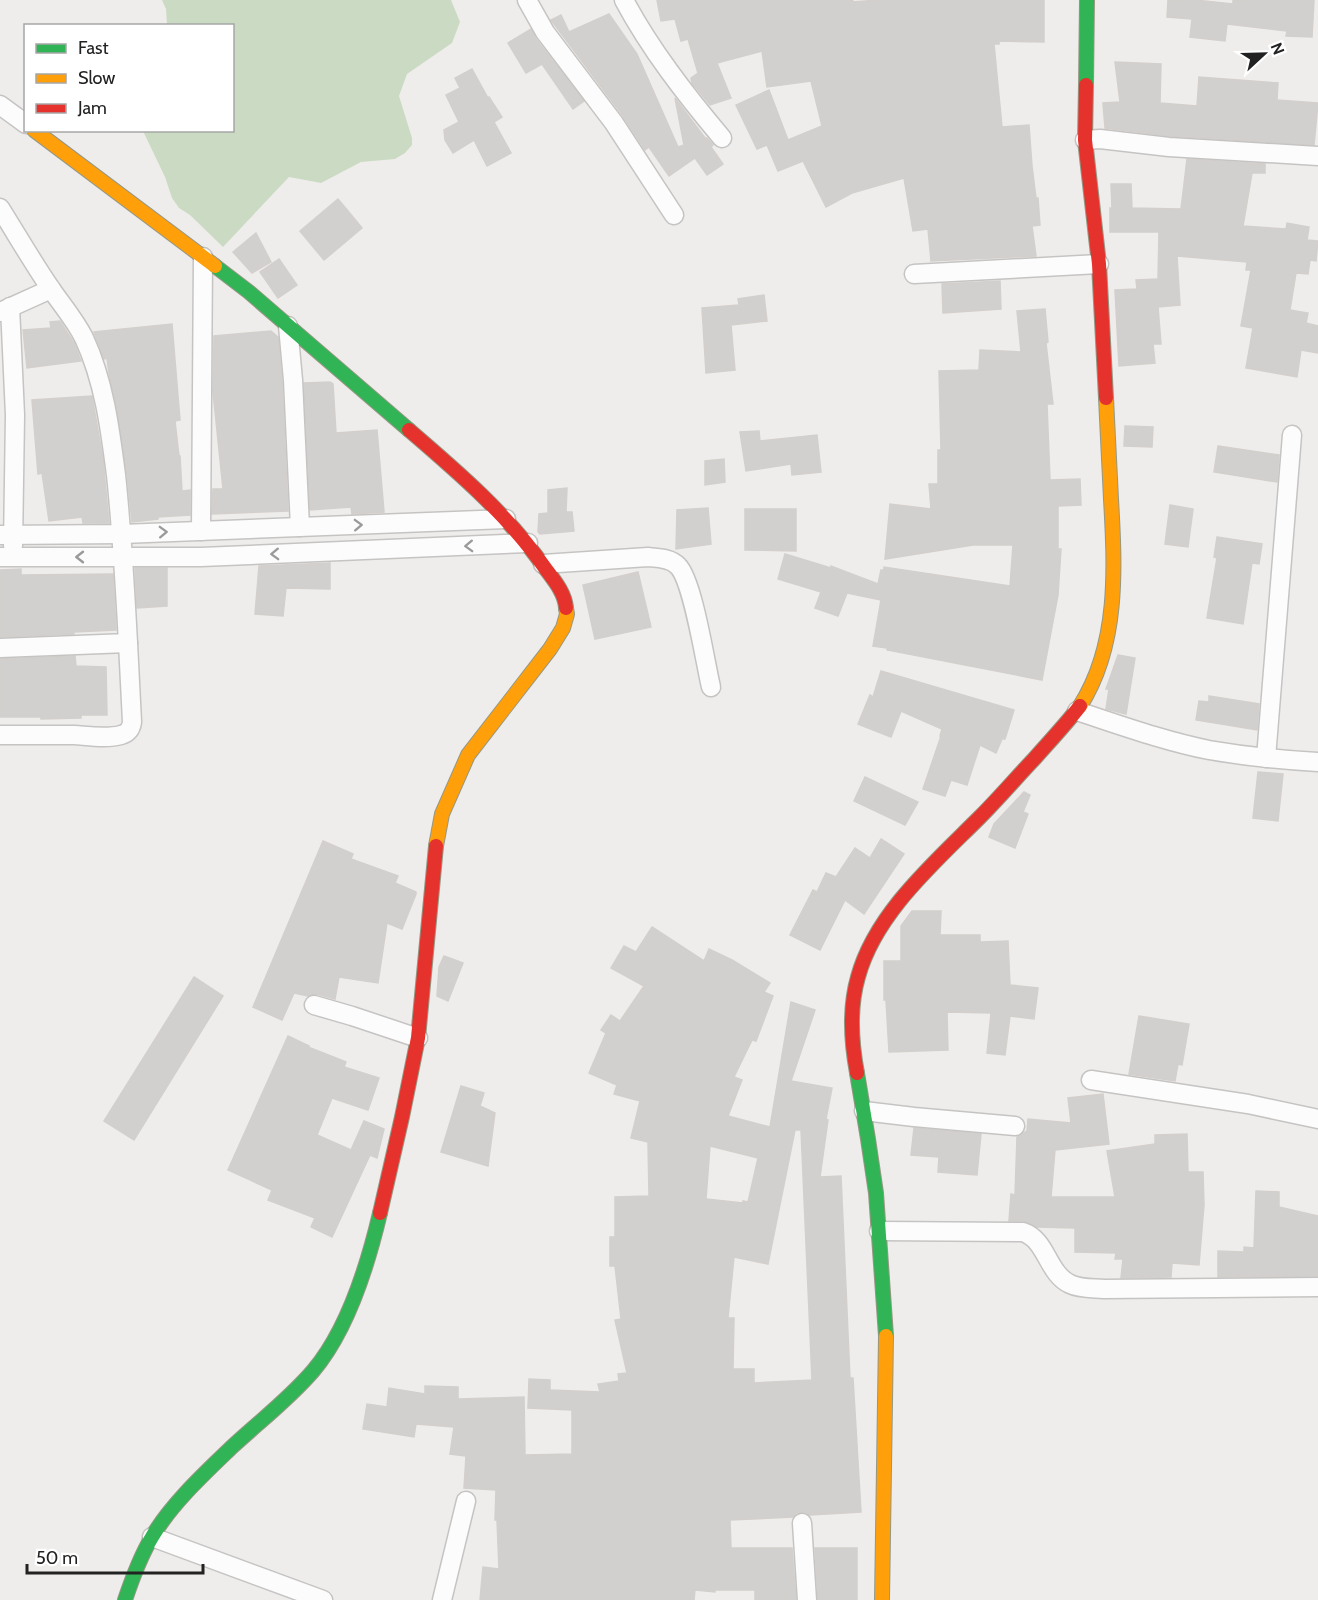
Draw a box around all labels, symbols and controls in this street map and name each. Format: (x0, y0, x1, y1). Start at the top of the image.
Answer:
legend (24, 24, 234, 132)
north arrow (1234, 24, 1294, 84)
text: Fast (78, 37, 109, 59)
text: N (1267, 40, 1288, 57)
text: Slow (78, 67, 115, 89)
text: Jam (77, 97, 107, 119)
one-way arrow (354, 518, 363, 531)
one-way arrow (159, 526, 168, 539)
one-way arrow (465, 539, 474, 552)
one-way arrow (270, 548, 279, 560)
one-way arrow (75, 551, 84, 563)
scale bar (27, 1537, 202, 1575)
text: 50 m (36, 1547, 78, 1569)

